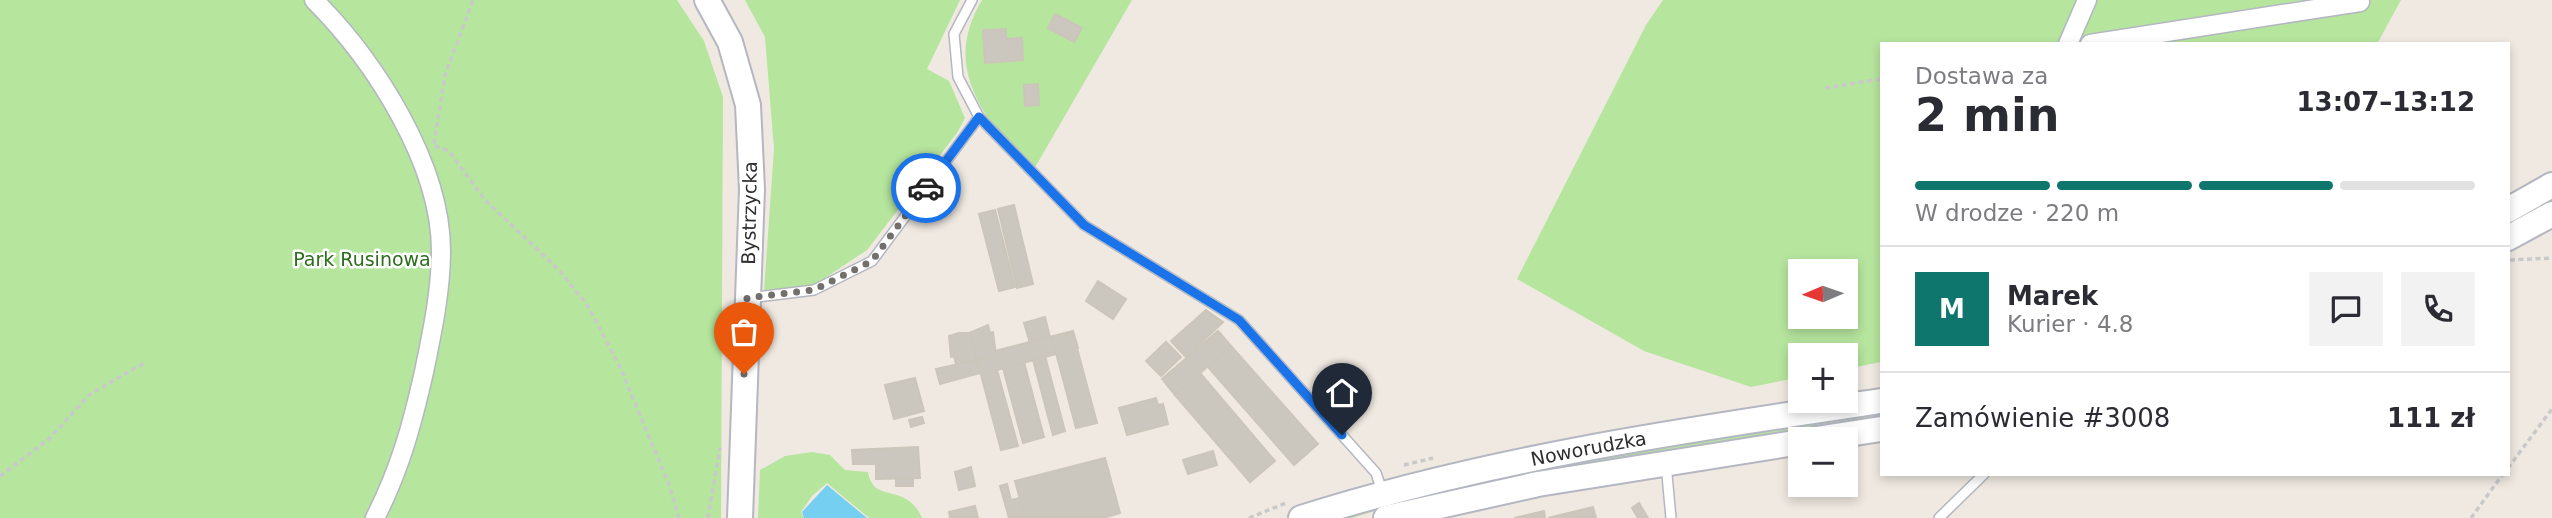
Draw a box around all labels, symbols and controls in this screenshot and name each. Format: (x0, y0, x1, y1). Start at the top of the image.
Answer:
text: Dostawa za (1915, 63, 2048, 89)
text: 13:07–13:12 (2296, 87, 2475, 117)
text: 2 min (1915, 88, 2059, 142)
courier (891, 153, 961, 223)
street label: Bystrzycka (737, 161, 761, 265)
icon: car (907, 169, 945, 207)
text: W drodze · 220 m (1915, 200, 2119, 226)
park label: Park Rusinowa (293, 248, 431, 270)
north arrow (1788, 259, 1858, 329)
map controls (1788, 259, 1858, 497)
button: chat (2309, 272, 2383, 346)
button: phone (2401, 272, 2475, 346)
text: Marek (2007, 281, 2098, 311)
text: M (1939, 294, 1965, 324)
pin (714, 302, 774, 374)
text: Kurier · 4.8 (2007, 311, 2133, 337)
icon: bag (725, 313, 763, 351)
button: + (1788, 343, 1858, 413)
pin (1312, 363, 1372, 435)
icon: home (1323, 374, 1361, 412)
text: Zamówienie #3008 (1915, 403, 2170, 433)
text: 111 zł (2387, 403, 2475, 433)
street label: Noworudzka (1529, 427, 1648, 470)
button: − (1788, 427, 1858, 497)

